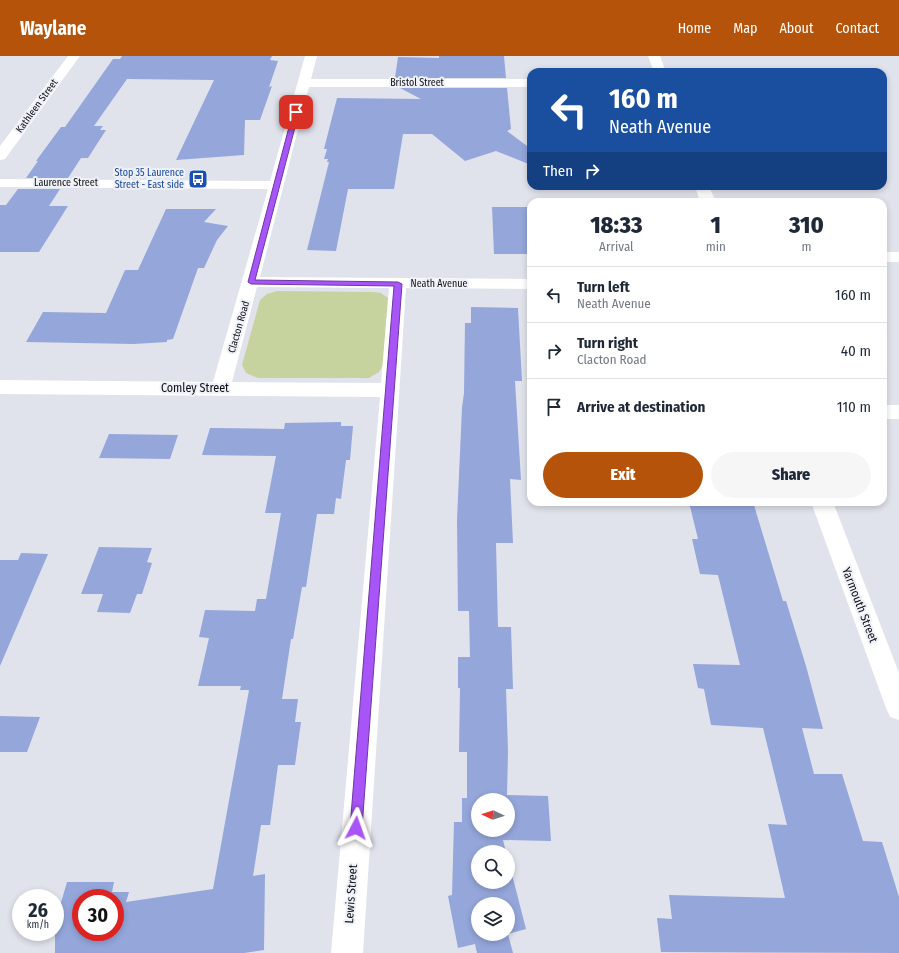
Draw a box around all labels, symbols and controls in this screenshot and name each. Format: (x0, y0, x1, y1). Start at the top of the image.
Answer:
text: Waylane (20, 17, 86, 40)
text: Home (678, 20, 711, 37)
text: Map (733, 20, 757, 37)
text: About (779, 20, 814, 37)
text: Contact (836, 20, 879, 37)
street label: Kathleen Street (14, 76, 61, 135)
street label: Bristol Street (390, 77, 445, 89)
text: 160 m (609, 82, 678, 115)
icon: left (543, 84, 595, 136)
pin (279, 95, 313, 129)
icon: arrive (285, 101, 307, 123)
text: Neath Avenue (609, 116, 711, 138)
icon: right (581, 160, 603, 182)
text: Then (543, 162, 573, 180)
place label: Stop 35 Laurence Street - East side (115, 167, 184, 191)
bus stop icon: Stop 35 Laurence Street - East side (187, 168, 209, 190)
street label: Laurence Street (34, 177, 99, 189)
text: 18:33 (590, 211, 642, 239)
text: 1 (711, 211, 721, 239)
text: 310 (789, 211, 824, 239)
text: Arrival (599, 239, 634, 254)
text: min (706, 239, 726, 254)
text: m (801, 239, 811, 254)
street label: Neath Avenue (411, 278, 467, 290)
text: Turn left (577, 278, 630, 296)
icon: left (543, 284, 565, 306)
text: 160 m (835, 286, 871, 304)
text: Neath Avenue (577, 296, 651, 311)
street label: Clacton Road (226, 300, 252, 354)
text: Turn right (577, 334, 638, 352)
icon: right (543, 340, 565, 362)
text: 40 m (841, 342, 871, 360)
text: Clacton Road (577, 352, 647, 367)
street label: Comley Street (161, 381, 229, 395)
icon: arrive (543, 396, 565, 418)
text: Arrive at destination (577, 398, 705, 416)
text: 110 m (837, 398, 871, 416)
button: Exit (543, 452, 703, 498)
button: Share (711, 452, 871, 498)
street label: Yarmouth Street (839, 565, 881, 645)
north arrow (471, 793, 515, 837)
map controls (471, 793, 515, 941)
position arrow (335, 807, 377, 849)
button: search (471, 845, 515, 889)
street label: Lewis Street (342, 864, 360, 924)
speed limit sign: 30 (72, 889, 124, 941)
button: layers (471, 897, 515, 941)
text: 26 (28, 898, 48, 922)
text: km/h (27, 919, 49, 931)

